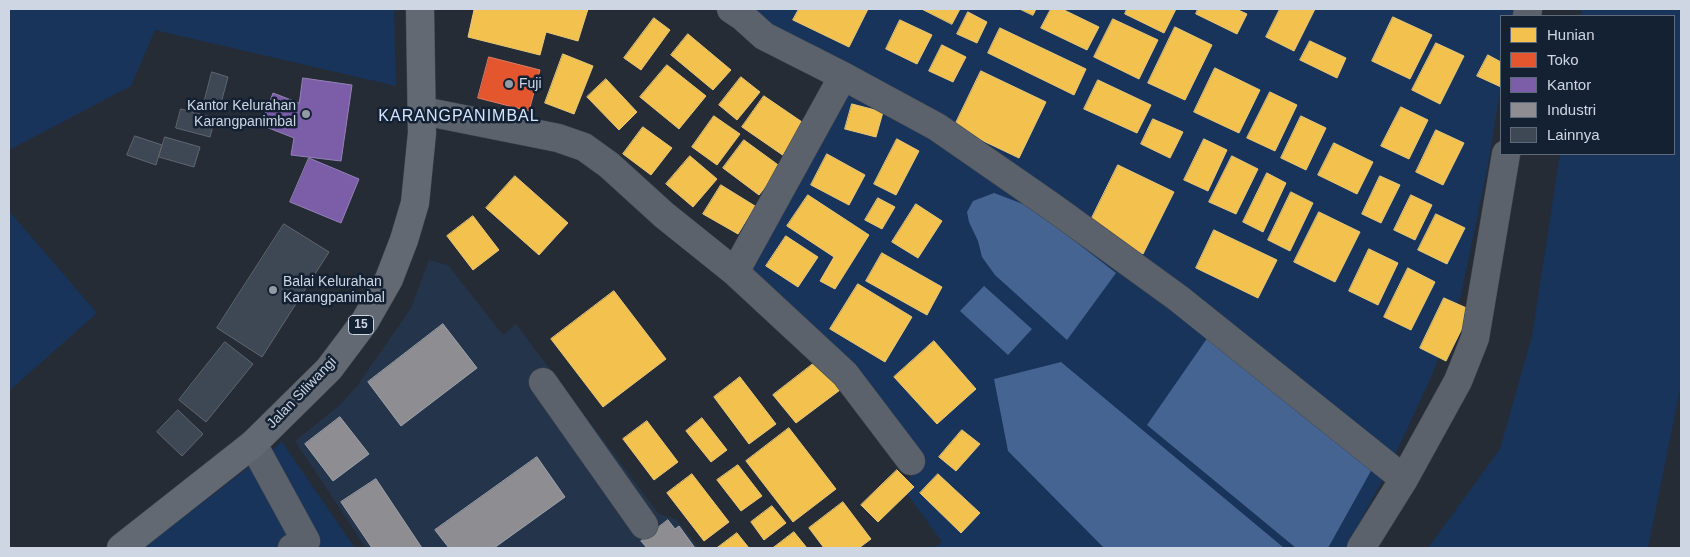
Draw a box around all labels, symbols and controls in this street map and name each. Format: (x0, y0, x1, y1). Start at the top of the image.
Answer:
legend (1500, 15, 1675, 155)
text: Hunian (1547, 26, 1595, 43)
text: Toko (1547, 51, 1579, 68)
place label: Fuji (519, 76, 542, 92)
text: Kantor (1547, 76, 1591, 93)
marker: Fuji (503, 78, 515, 90)
place label: Kantor Kelurahan Karangpanimbal (187, 98, 296, 130)
text: Industri (1547, 101, 1596, 118)
district label: KARANGPANIMBAL (377, 107, 541, 127)
marker: Kantor Kelurahan Karangpanimbal (300, 108, 312, 120)
text: Lainnya (1547, 126, 1600, 143)
place label: Balai Kelurahan Karangpanimbal (283, 274, 385, 306)
marker: Balai Kelurahan Karangpanimbal (267, 284, 279, 296)
road number: 15 (348, 316, 374, 334)
street label: Jalan Siliwangi (264, 354, 340, 432)

